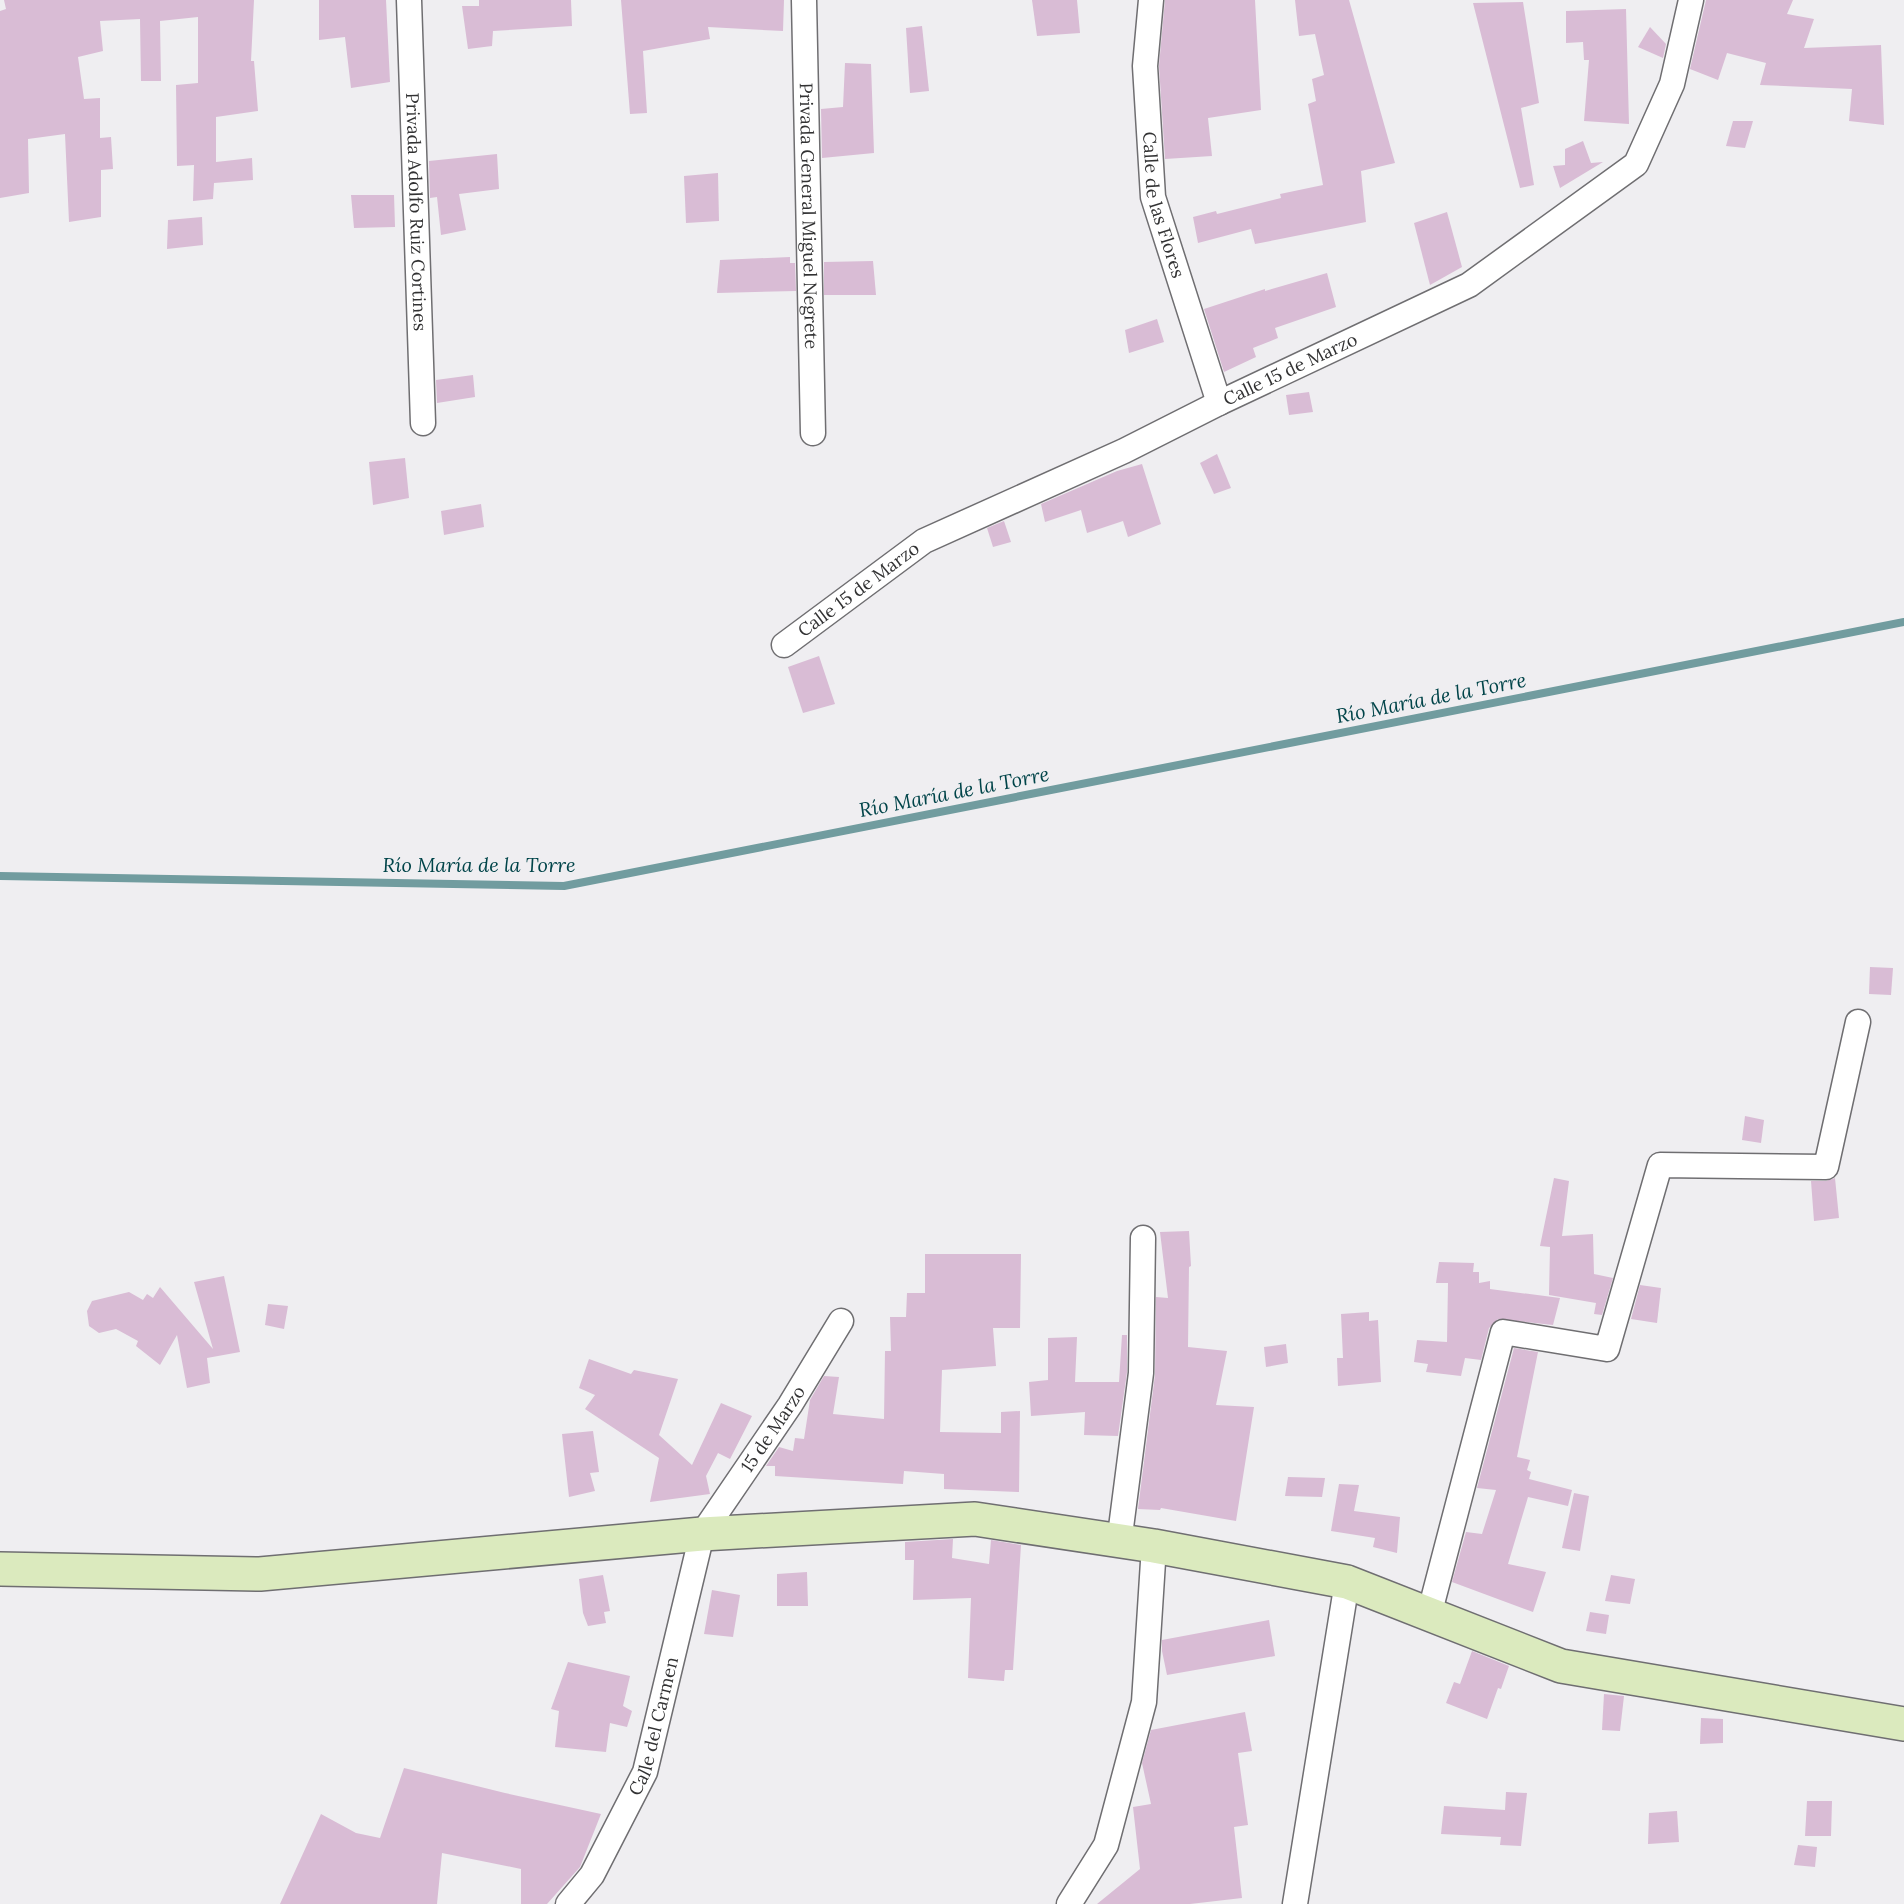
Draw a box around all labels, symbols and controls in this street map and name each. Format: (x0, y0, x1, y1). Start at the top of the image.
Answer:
street label: Privada General Miguel Negrete (795, 82, 823, 350)
street label: Privada Adolfo Ruiz Cortines (401, 92, 432, 332)
street label: Calle de las Flores (1138, 131, 1190, 281)
street label: Calle 15 de Marzo (1219, 327, 1361, 410)
street label: Calle 15 de Marzo (793, 536, 924, 642)
water label: Río María de la Torre (1334, 667, 1528, 728)
water label: Río María de la Torre (857, 761, 1051, 822)
water label: Río María de la Torre (382, 852, 576, 877)
street label: 15 de Marzo (735, 1381, 810, 1477)
street label: Calle del Carmen (623, 1654, 683, 1799)

